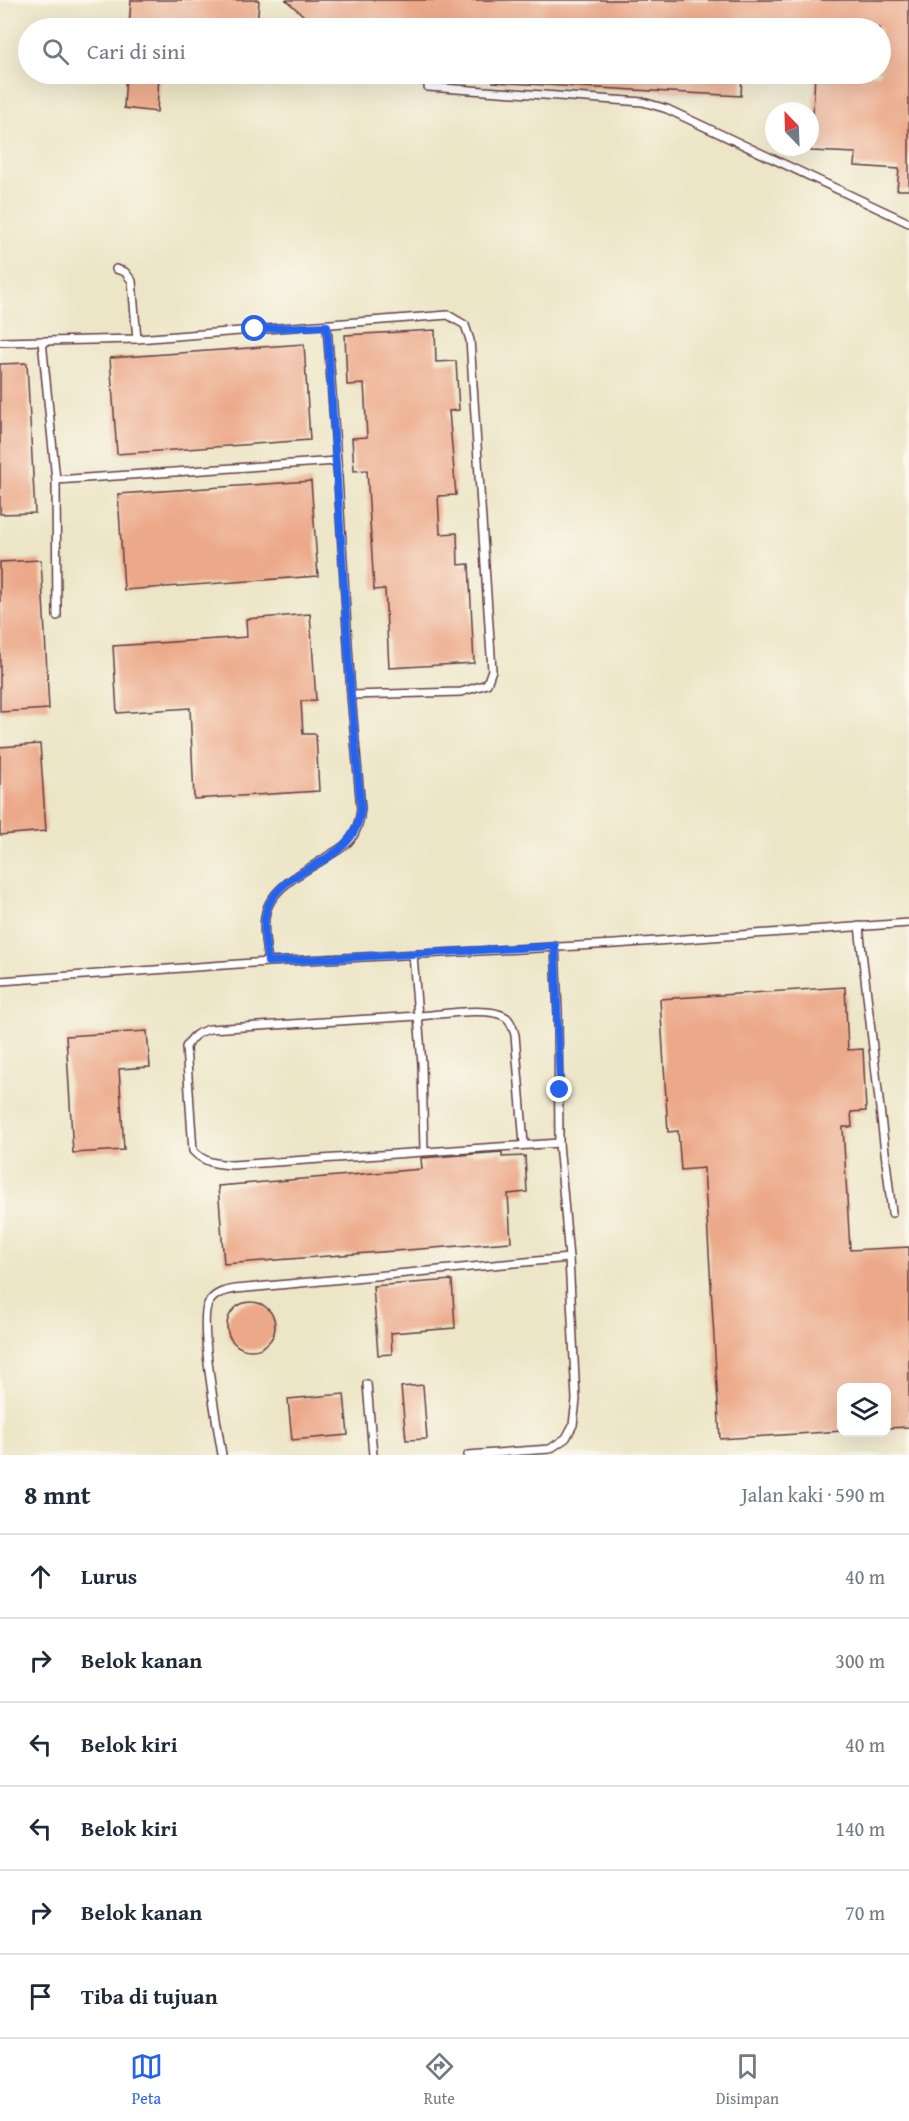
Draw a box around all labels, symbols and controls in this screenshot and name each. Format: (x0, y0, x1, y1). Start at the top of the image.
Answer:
search box (18, 18, 891, 84)
icon: search (39, 35, 72, 68)
text: Cari di sini (87, 35, 186, 67)
north arrow (765, 102, 819, 156)
route start (241, 315, 267, 341)
route end (546, 1076, 572, 1102)
map controls (837, 1383, 891, 1437)
button: layers (837, 1383, 891, 1437)
text: 8 mnt (24, 1475, 91, 1514)
text: Jalan kaki · 590 m (741, 1480, 885, 1509)
icon: ahead (24, 1560, 57, 1593)
text: Lurus (81, 1560, 137, 1592)
text: 40 m (845, 1562, 885, 1591)
icon: right (24, 1644, 57, 1677)
text: Belok kanan (81, 1644, 202, 1676)
text: 300 m (835, 1646, 885, 1675)
icon: left (24, 1728, 57, 1761)
text: Belok kiri (81, 1728, 178, 1760)
text: 40 m (845, 1730, 885, 1759)
icon: left (24, 1812, 57, 1845)
text: Belok kiri (81, 1812, 178, 1844)
text: 140 m (835, 1814, 885, 1843)
icon: right (24, 1896, 57, 1929)
text: Belok kanan (81, 1896, 202, 1928)
text: 70 m (845, 1898, 885, 1927)
icon: arrive (24, 1980, 57, 2013)
text: Tiba di tujuan (81, 1980, 218, 2012)
tab: Peta (130, 2050, 163, 2110)
tab: Rute (423, 2050, 456, 2110)
tab: Disimpan (716, 2050, 779, 2110)

